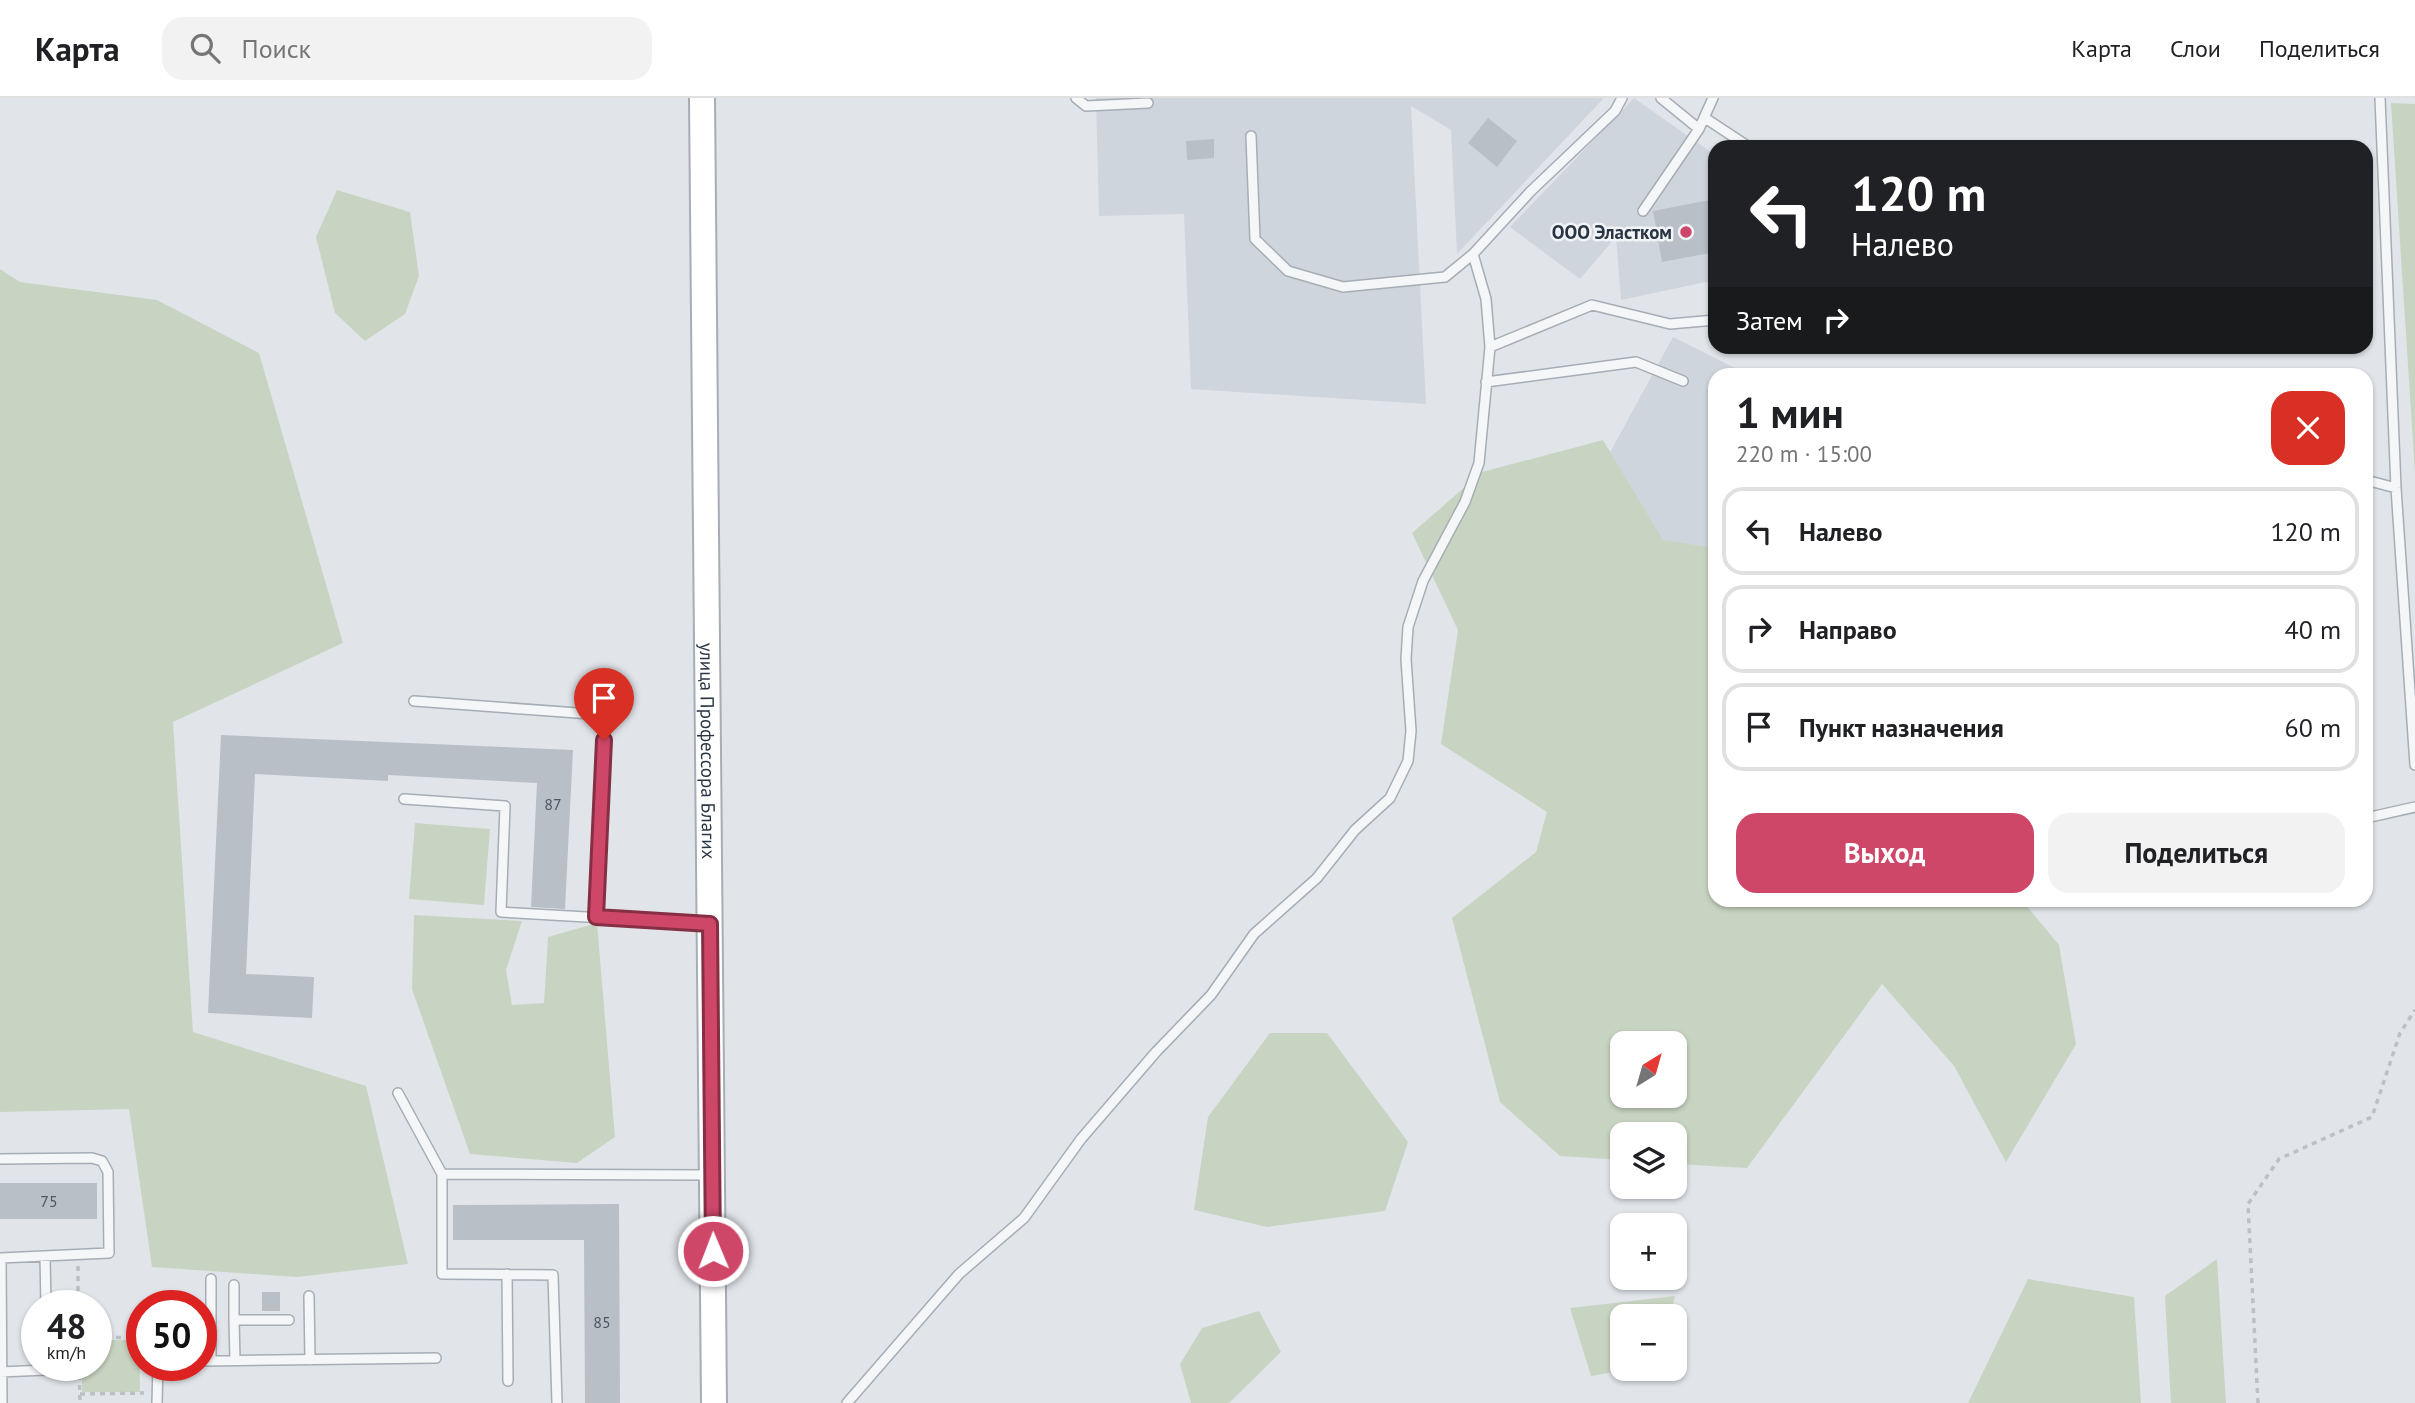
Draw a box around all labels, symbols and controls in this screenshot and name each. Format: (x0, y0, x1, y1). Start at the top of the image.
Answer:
search box (162, 17, 652, 80)
text: Карта (35, 27, 120, 70)
icon: search (186, 29, 224, 67)
text: Поиск (242, 32, 311, 65)
text: Карта (2071, 33, 2132, 64)
text: Слои (2170, 33, 2221, 64)
text: Поделиться (2259, 33, 2380, 64)
text: 120 m (1851, 161, 1986, 225)
icon: left (1736, 168, 1827, 259)
place label: ООО Эластком (1552, 220, 1672, 244)
text: Налево (1851, 223, 1954, 265)
marker: ООО Эластком (1678, 224, 1694, 240)
icon: right (1817, 301, 1855, 339)
text: Затем (1736, 304, 1803, 337)
text: 1 мин (1736, 385, 1844, 440)
button: close (2271, 391, 2345, 465)
text: 220 m · 15:00 (1736, 439, 1872, 468)
icon: left (1740, 512, 1778, 550)
text: Налево (1799, 515, 1883, 548)
text: 120 m (2270, 515, 2341, 548)
icon: right (1740, 610, 1778, 648)
text: Направо (1799, 613, 1897, 646)
text: 40 m (2285, 613, 2341, 646)
street label: улица Профессора Благих (695, 642, 721, 860)
pin (574, 668, 634, 740)
icon: arrive (585, 679, 623, 717)
icon: arrive (1740, 708, 1778, 746)
text: Пункт назначения (1799, 711, 2004, 744)
text: 60 m (2285, 711, 2341, 744)
house number: 87 (544, 794, 562, 814)
button: Выход (1736, 813, 2034, 893)
button: Поделиться (2048, 813, 2345, 893)
north arrow (1610, 1031, 1687, 1108)
map controls (1610, 1031, 1687, 1381)
button: layers (1610, 1122, 1687, 1199)
house number: 75 (40, 1191, 58, 1211)
button: + (1610, 1213, 1687, 1290)
position arrow (676, 1214, 750, 1288)
speed limit sign: 50 (126, 1290, 217, 1381)
text: 48 (47, 1303, 86, 1349)
button: − (1610, 1304, 1687, 1381)
house number: 85 (593, 1312, 611, 1332)
text: km/h (47, 1341, 86, 1364)

